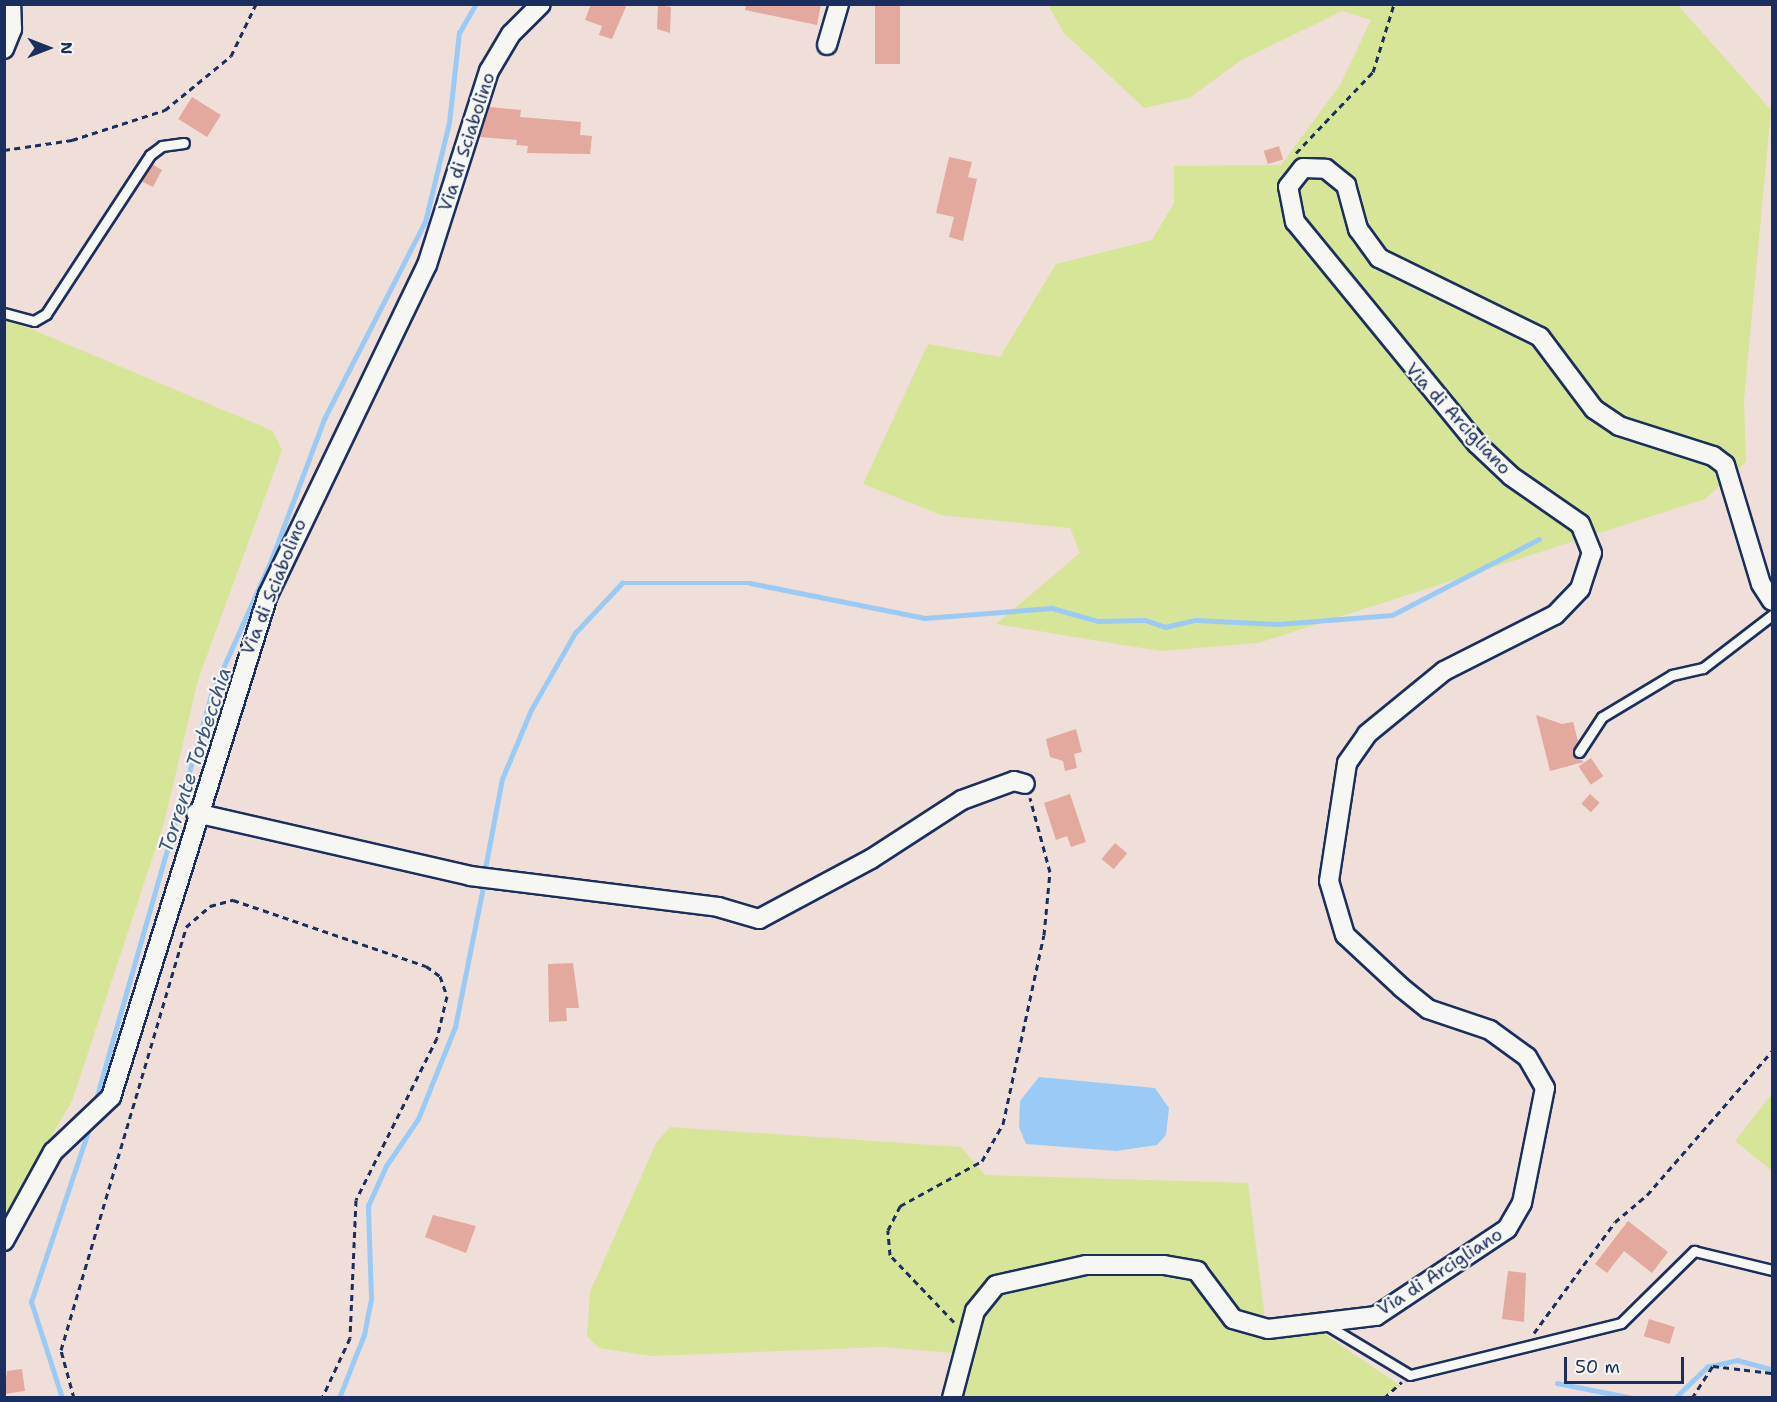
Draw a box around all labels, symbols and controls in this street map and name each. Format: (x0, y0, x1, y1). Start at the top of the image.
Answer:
north arrow (18, 18, 78, 78)
text: N (56, 42, 77, 54)
street label: Via di Sciabolino (434, 70, 500, 214)
street label: Via di Arcigliano (1401, 359, 1515, 479)
street label: Via di Sciabolino (237, 516, 311, 658)
water label: Torrente Torbecchia (154, 664, 236, 856)
street label: Via di Arcigliano (1373, 1224, 1507, 1320)
scale bar (1567, 1345, 1687, 1383)
text: 50 m (1575, 1355, 1620, 1379)

